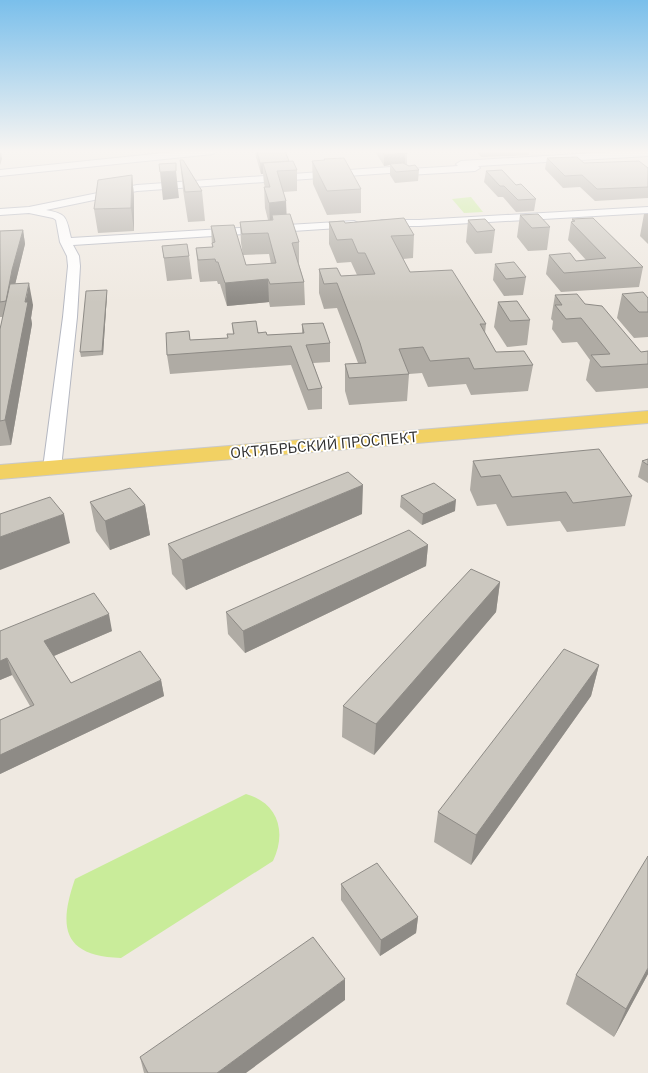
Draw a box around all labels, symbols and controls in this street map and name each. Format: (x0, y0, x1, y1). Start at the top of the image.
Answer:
street label: ОКТЯБРЬСКИЙ ПРОСПЕКТ (230, 427, 419, 462)

